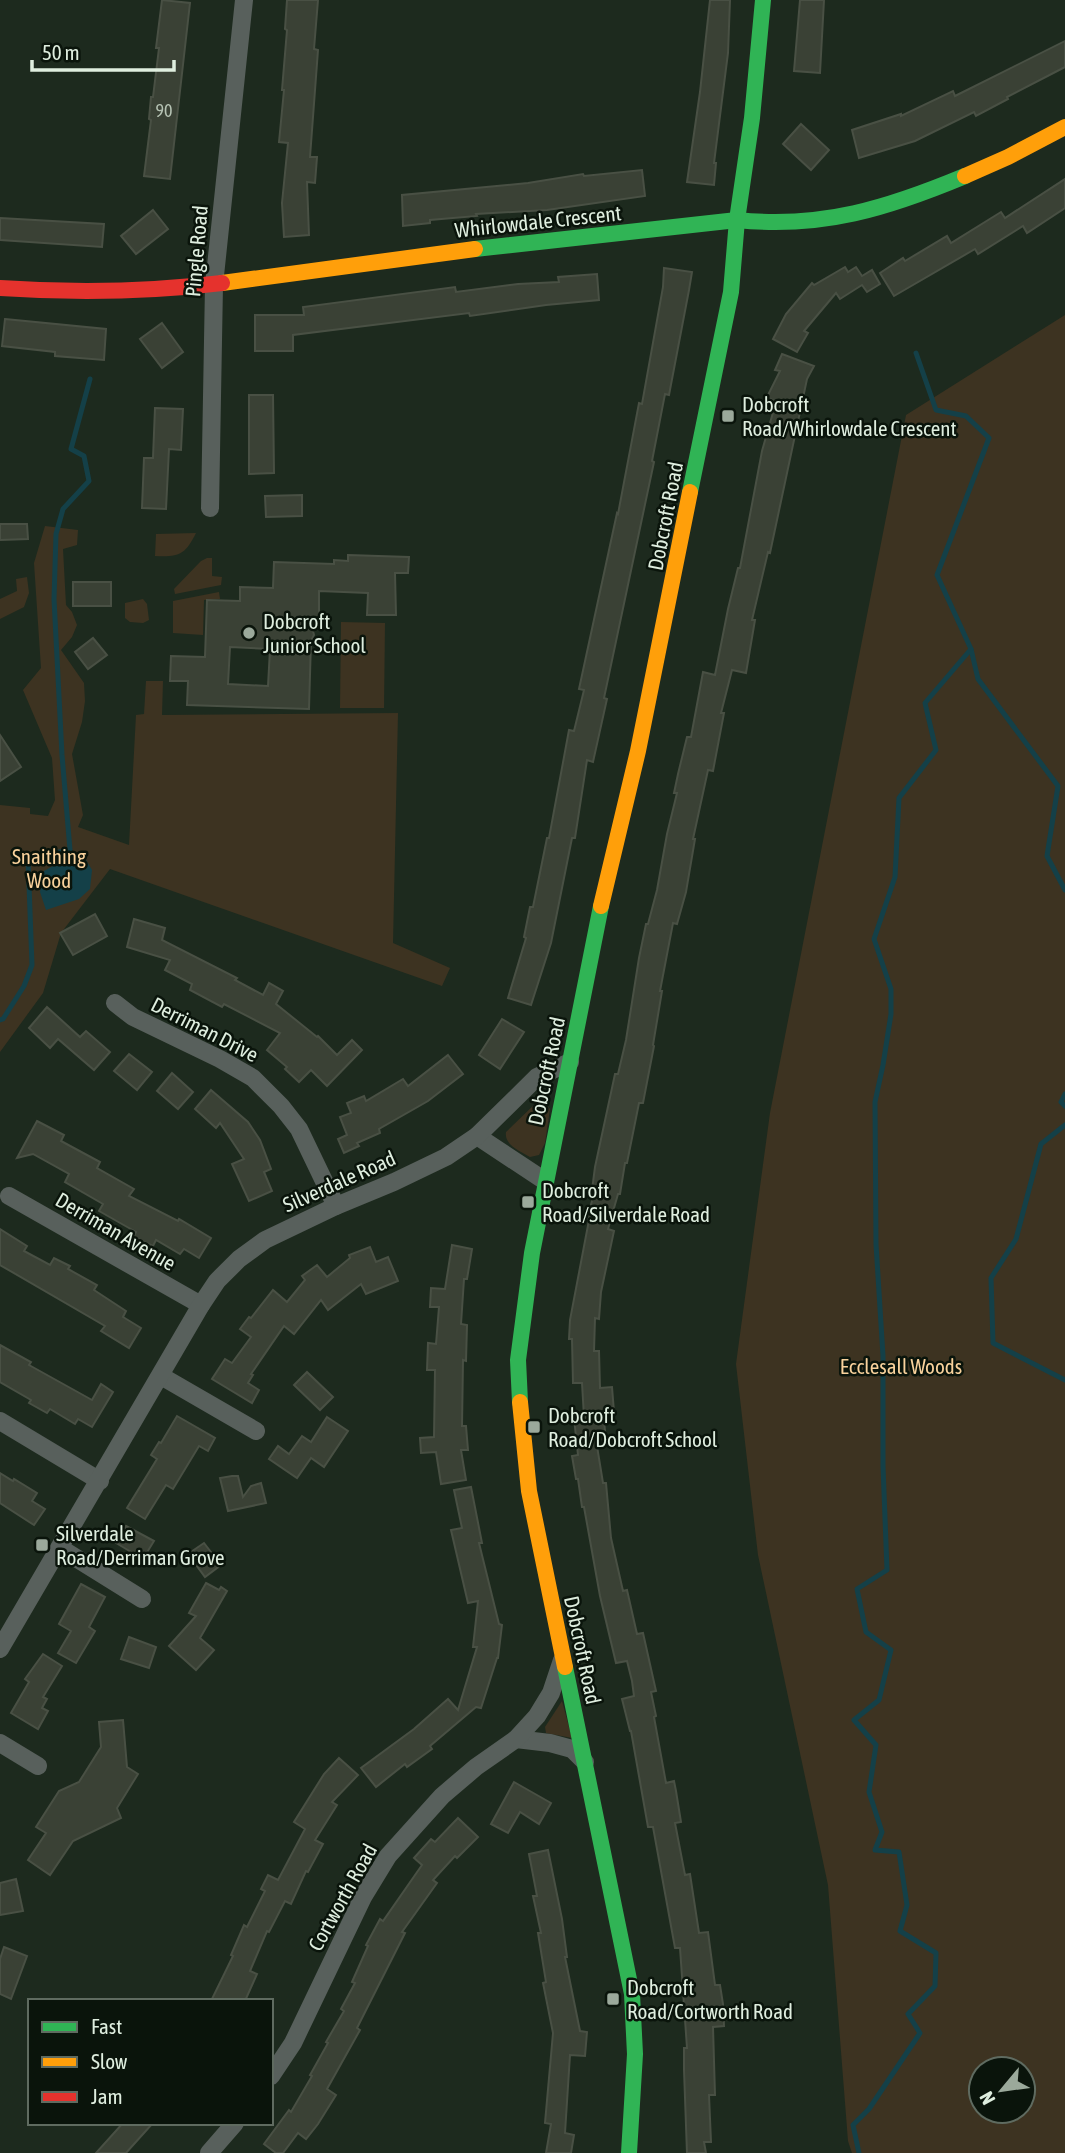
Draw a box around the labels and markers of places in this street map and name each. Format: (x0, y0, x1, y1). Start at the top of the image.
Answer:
place label: Dobcroft Road/Whirlowdale Crescent (742, 392, 957, 440)
marker: Dobcroft Road/Whirlowdale Crescent (720, 408, 736, 424)
place label: Dobcroft Junior School (263, 609, 366, 657)
marker: Dobcroft Junior School (241, 625, 257, 641)
place label: Dobcroft Road/Silverdale Road (542, 1178, 710, 1226)
marker: Dobcroft Road/Silverdale Road (520, 1194, 536, 1210)
place label: Dobcroft Road/Dobcroft School (548, 1403, 718, 1451)
marker: Dobcroft Road/Dobcroft School (526, 1419, 542, 1435)
place label: Silverdale Road/Derriman Grove (56, 1521, 225, 1569)
marker: Silverdale Road/Derriman Grove (34, 1537, 50, 1553)
place label: Dobcroft Road/Cortworth Road (627, 1975, 793, 2023)
marker: Dobcroft Road/Cortworth Road (605, 1991, 621, 2007)

